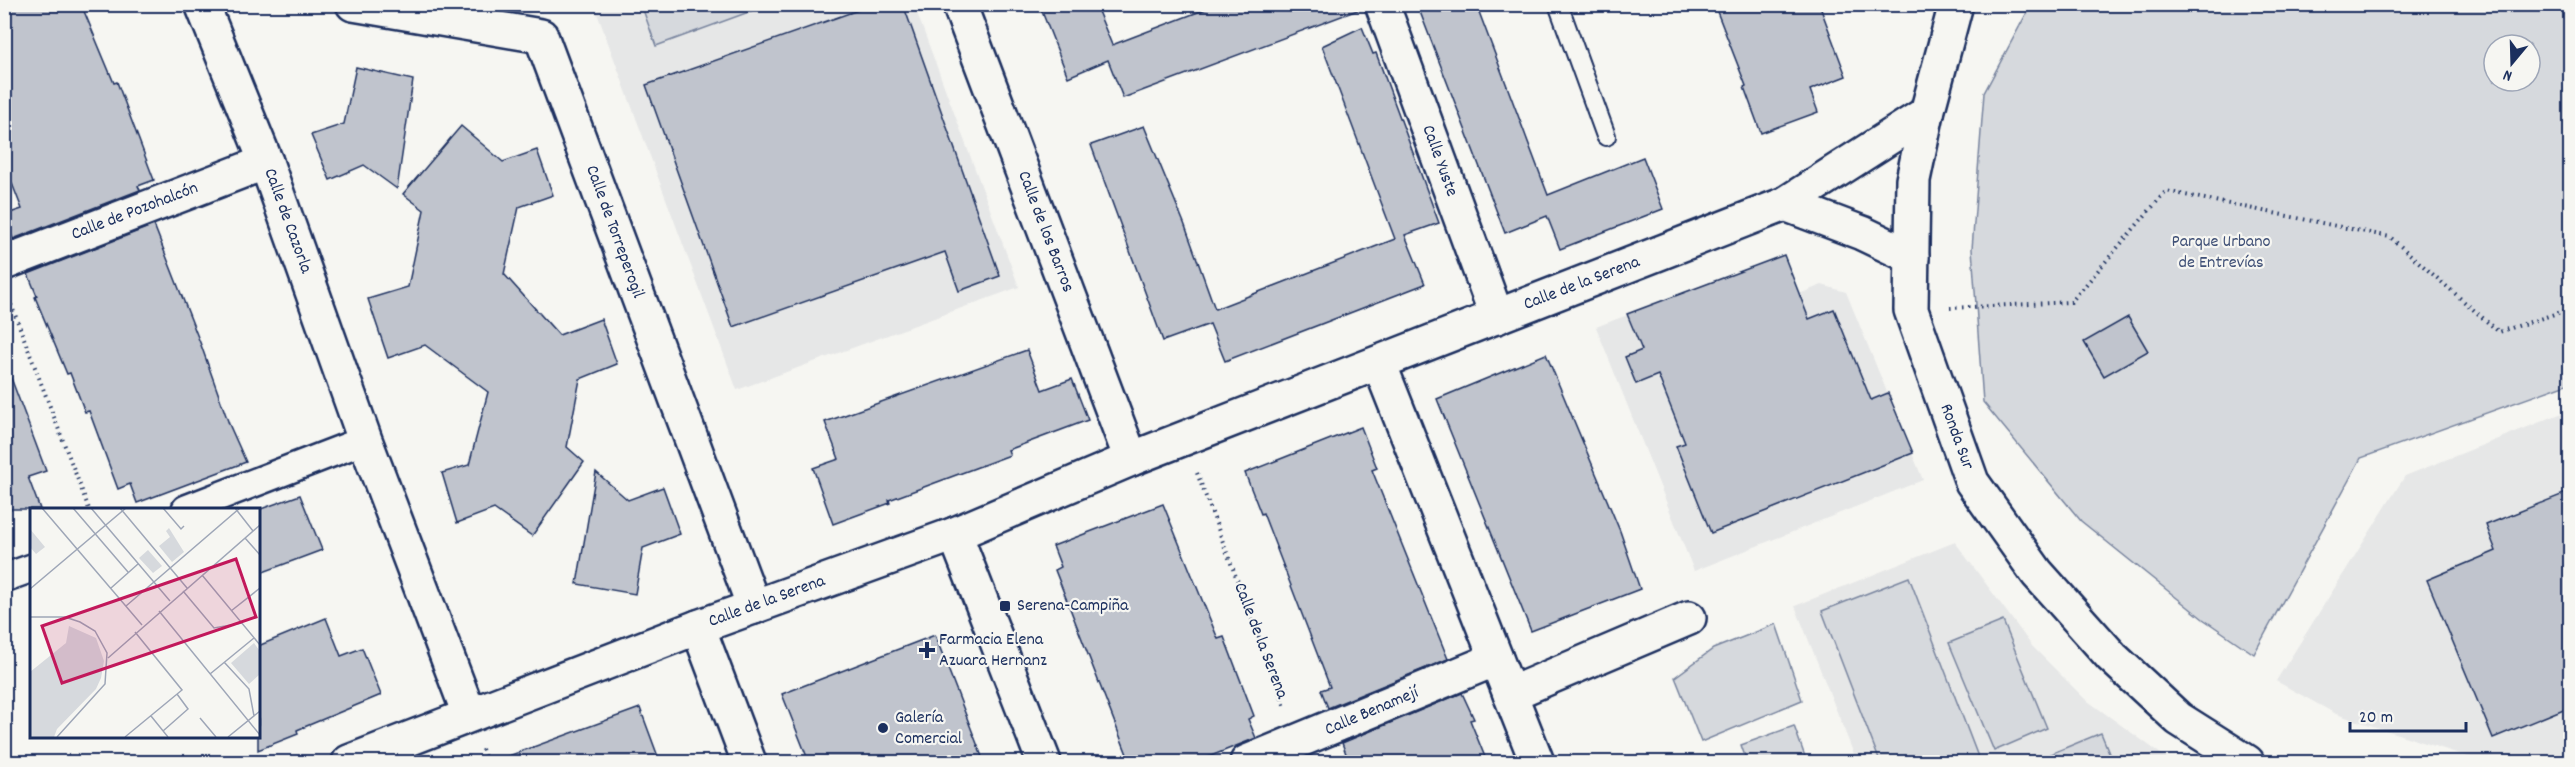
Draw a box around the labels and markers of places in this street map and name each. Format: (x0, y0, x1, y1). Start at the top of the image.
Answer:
place label: Serena-Campiña (1017, 594, 1129, 619)
marker: Serena-Campiña (998, 599, 1012, 613)
place label: Farmacia Elena Azuara Hernanz (939, 628, 1047, 674)
marker: Farmacia Elena Azuara Hernanz (920, 643, 934, 657)
place label: Galería Comercial (895, 706, 963, 752)
marker: Galería Comercial (876, 721, 890, 735)

